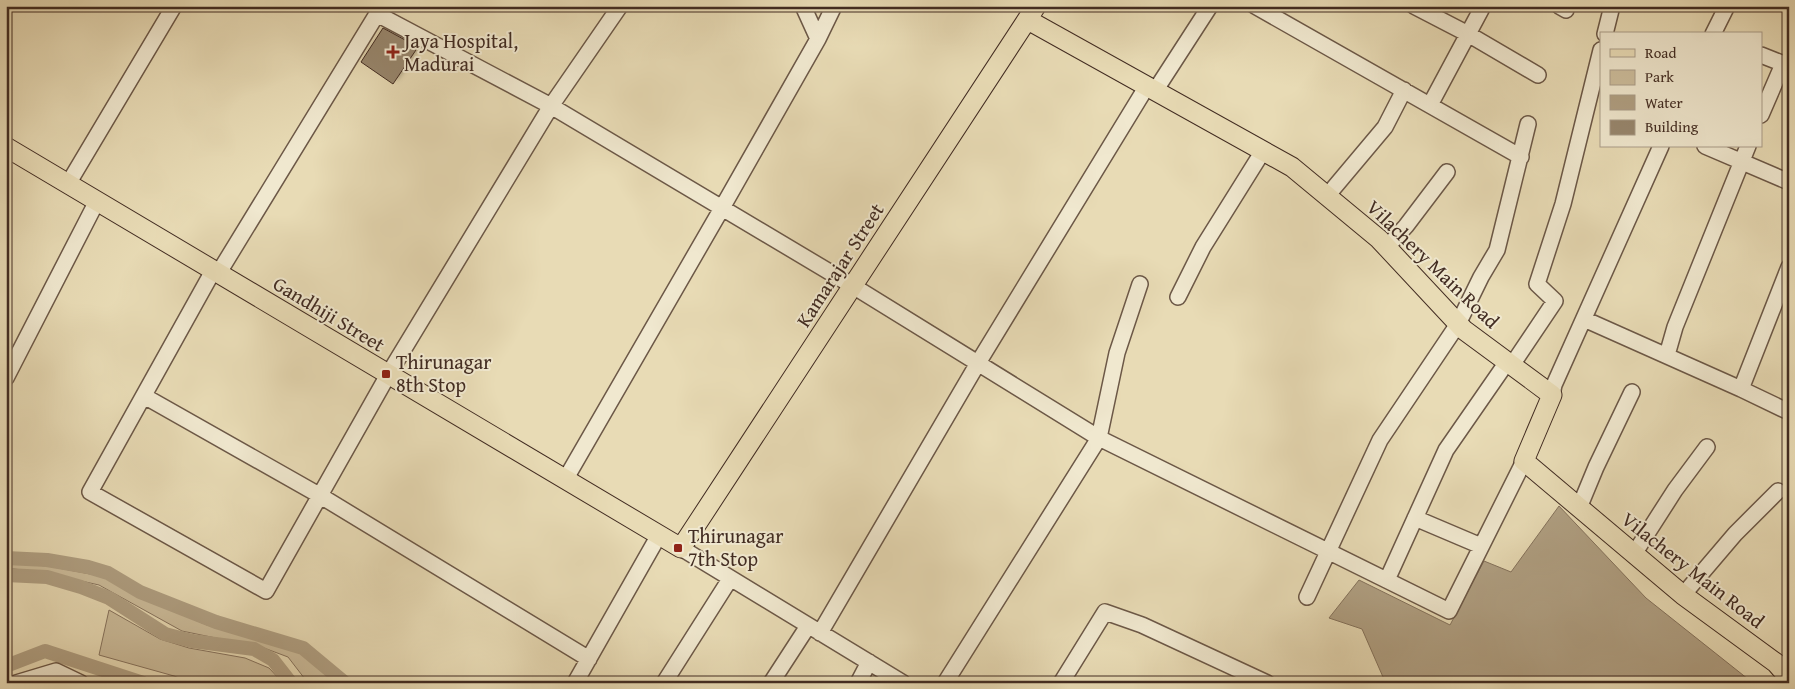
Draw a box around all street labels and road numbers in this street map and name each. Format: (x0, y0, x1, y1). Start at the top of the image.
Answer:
street label: Vilachery Main Road (1361, 193, 1506, 335)
street label: Kamarajar Street (789, 197, 891, 332)
street label: Gandhiji Street (268, 269, 391, 358)
street label: Vilachery Main Road (1616, 504, 1771, 635)

